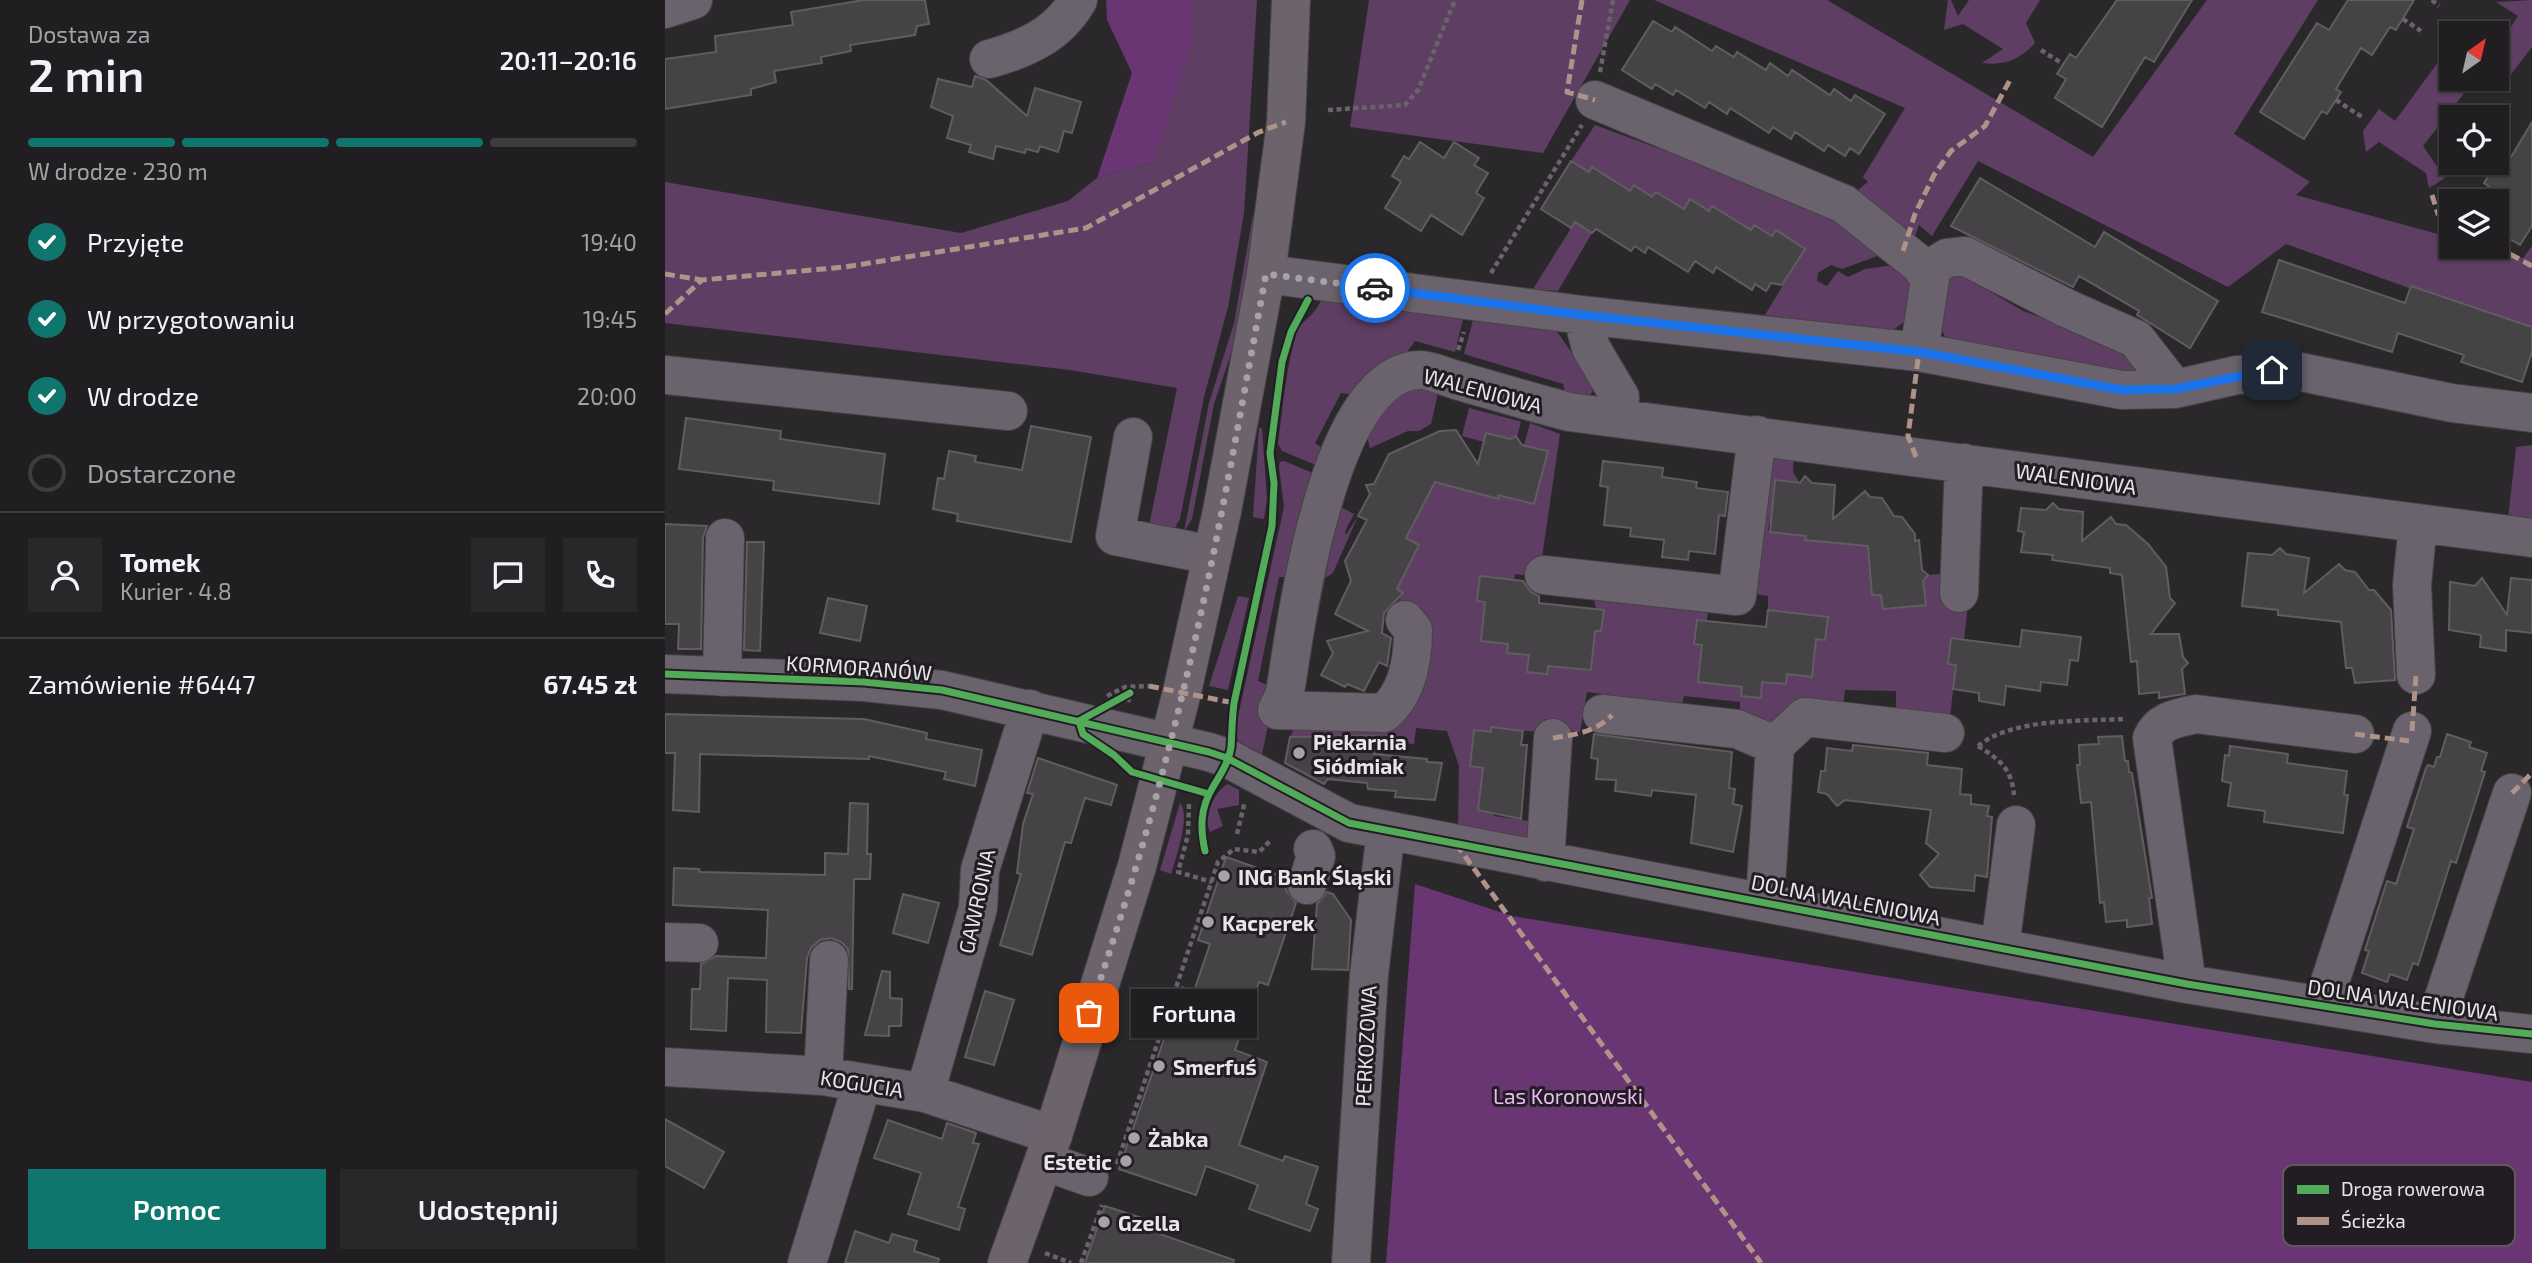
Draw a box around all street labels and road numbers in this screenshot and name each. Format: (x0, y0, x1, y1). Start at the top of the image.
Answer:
street label: WALENIOWA (1421, 362, 1545, 418)
street label: WALENIOWA (2014, 457, 2138, 499)
street label: KORMORANÓW (785, 649, 933, 685)
street label: GAWRONIA (953, 847, 999, 955)
street label: DOLNA WALENIOWA (1749, 868, 1943, 930)
street label: DOLNA WALENIOWA (2306, 973, 2500, 1025)
street label: PERKOZOWA (1349, 985, 1381, 1107)
street label: KOGUCIA (819, 1064, 905, 1102)

